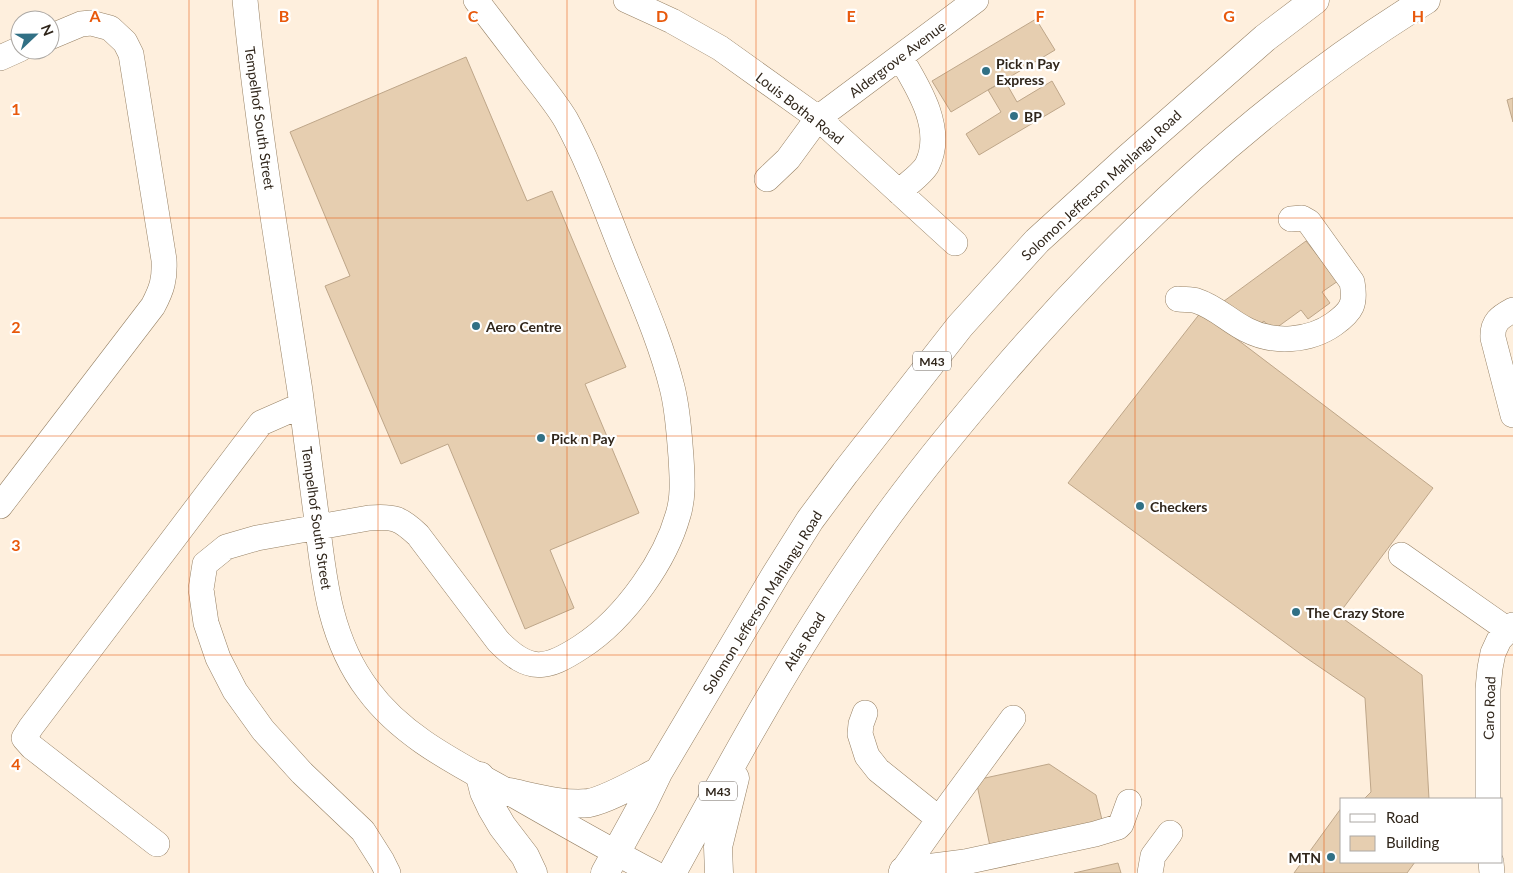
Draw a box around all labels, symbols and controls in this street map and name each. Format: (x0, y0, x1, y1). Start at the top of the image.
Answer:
text: A (88, 6, 101, 25)
text: B (279, 6, 289, 25)
text: C (468, 6, 479, 25)
text: D (656, 6, 668, 25)
text: E (846, 6, 856, 25)
text: F (1035, 6, 1045, 25)
text: G (1223, 6, 1235, 25)
text: H (1412, 6, 1424, 25)
north arrow (10, 10, 60, 60)
street label: Aldergrove Avenue (845, 17, 949, 101)
text: N (38, 22, 57, 38)
street label: Tempelhof South Street (242, 45, 278, 191)
place label: Pick n Pay Express (996, 55, 1060, 88)
marker: Pick n Pay Express (980, 65, 992, 77)
street label: Louis Botha Road (753, 68, 847, 148)
text: 1 (11, 99, 21, 118)
street label: Solomon Jefferson Mahlangu Road (1018, 106, 1184, 264)
place label: BP (1024, 108, 1042, 125)
marker: BP (1008, 110, 1020, 122)
text: 2 (11, 317, 21, 336)
place label: Aero Centre (485, 318, 562, 335)
marker: Aero Centre (470, 320, 482, 332)
road number: M43 (913, 352, 951, 371)
place label: Pick n Pay (551, 430, 615, 447)
marker: Pick n Pay (535, 432, 547, 444)
street label: Tempelhof South Street (299, 445, 335, 591)
place label: Checkers (1150, 498, 1207, 515)
marker: Checkers (1134, 500, 1146, 512)
street label: Solomon Jefferson Mahlangu Road (699, 507, 825, 697)
text: 3 (11, 535, 21, 554)
place label: The Crazy Store (1306, 604, 1405, 621)
marker: The Crazy Store (1290, 606, 1302, 618)
street label: Atlas Road (780, 609, 828, 673)
street label: Caro Road (1479, 676, 1499, 740)
text: 4 (11, 754, 21, 773)
road number: M43 (699, 781, 737, 800)
legend (1340, 798, 1503, 863)
text: Road (1386, 808, 1419, 826)
text: Building (1386, 833, 1439, 851)
place label: MTN (1289, 849, 1321, 866)
marker: MTN (1325, 851, 1337, 863)

